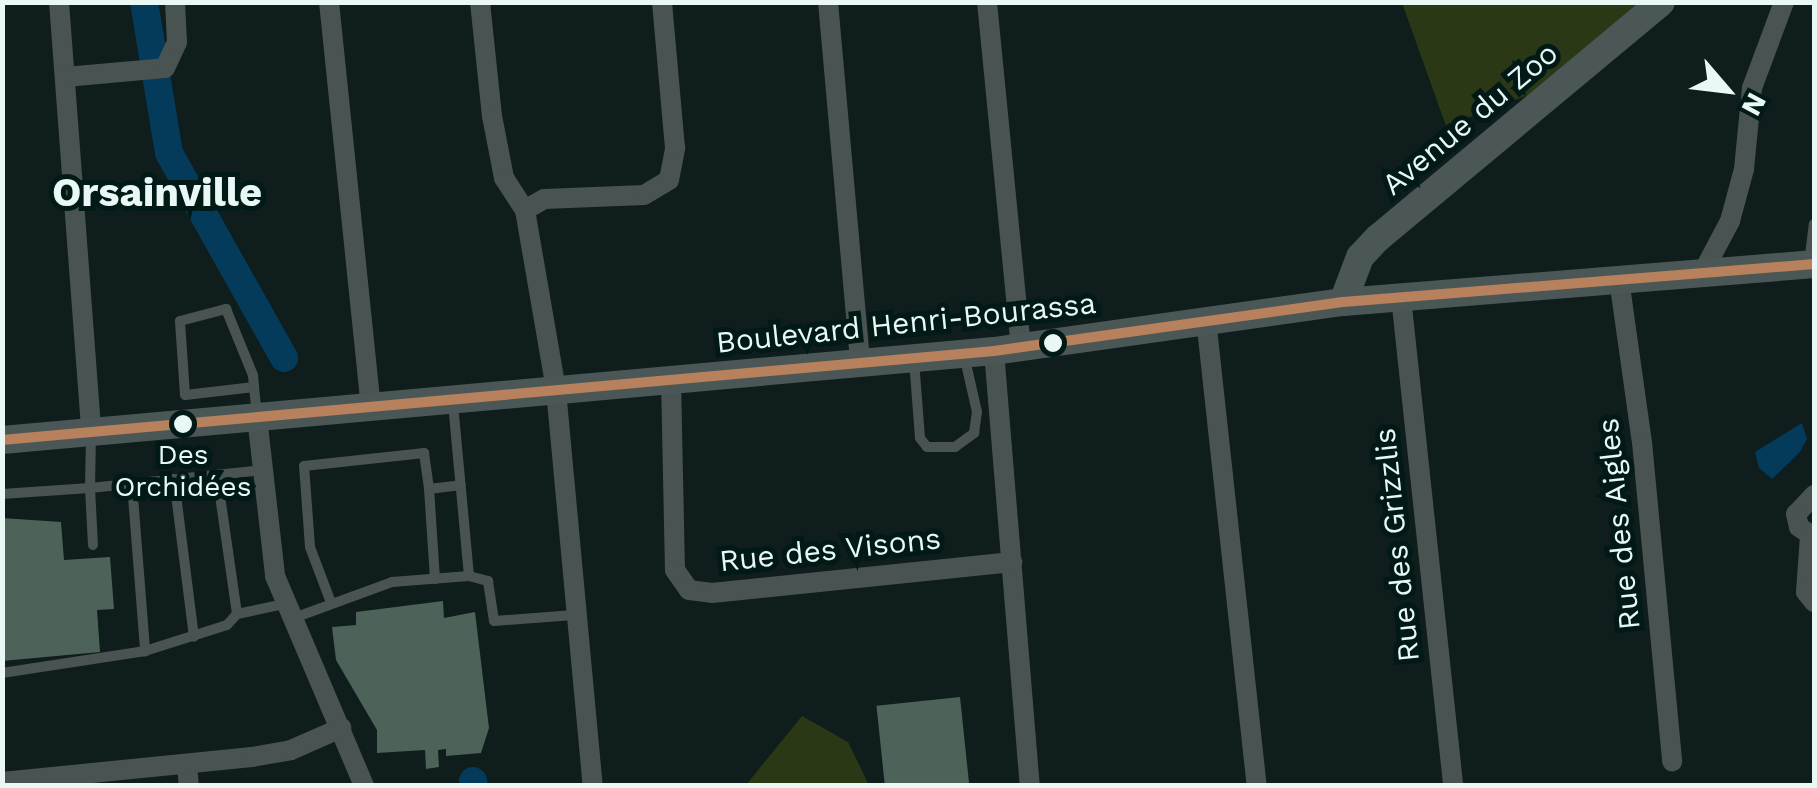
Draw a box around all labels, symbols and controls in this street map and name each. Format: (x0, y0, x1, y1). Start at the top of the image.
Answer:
street label: Avenue du Zoo (1375, 35, 1565, 203)
north arrow (1677, 40, 1777, 140)
text: N (1734, 87, 1773, 121)
district label: Orsainville (52, 169, 262, 217)
street label: Boulevard Henri-Bourassa (714, 285, 1098, 361)
unlabelled marker (1043, 333, 1063, 353)
marker: Des Orchidées (173, 414, 193, 434)
street label: Rue des Aigles (1590, 416, 1648, 632)
street label: Rue des Grizzlis (1367, 426, 1427, 664)
place label: Des Orchidées (115, 438, 251, 504)
street label: Rue des Visons (717, 520, 943, 580)

